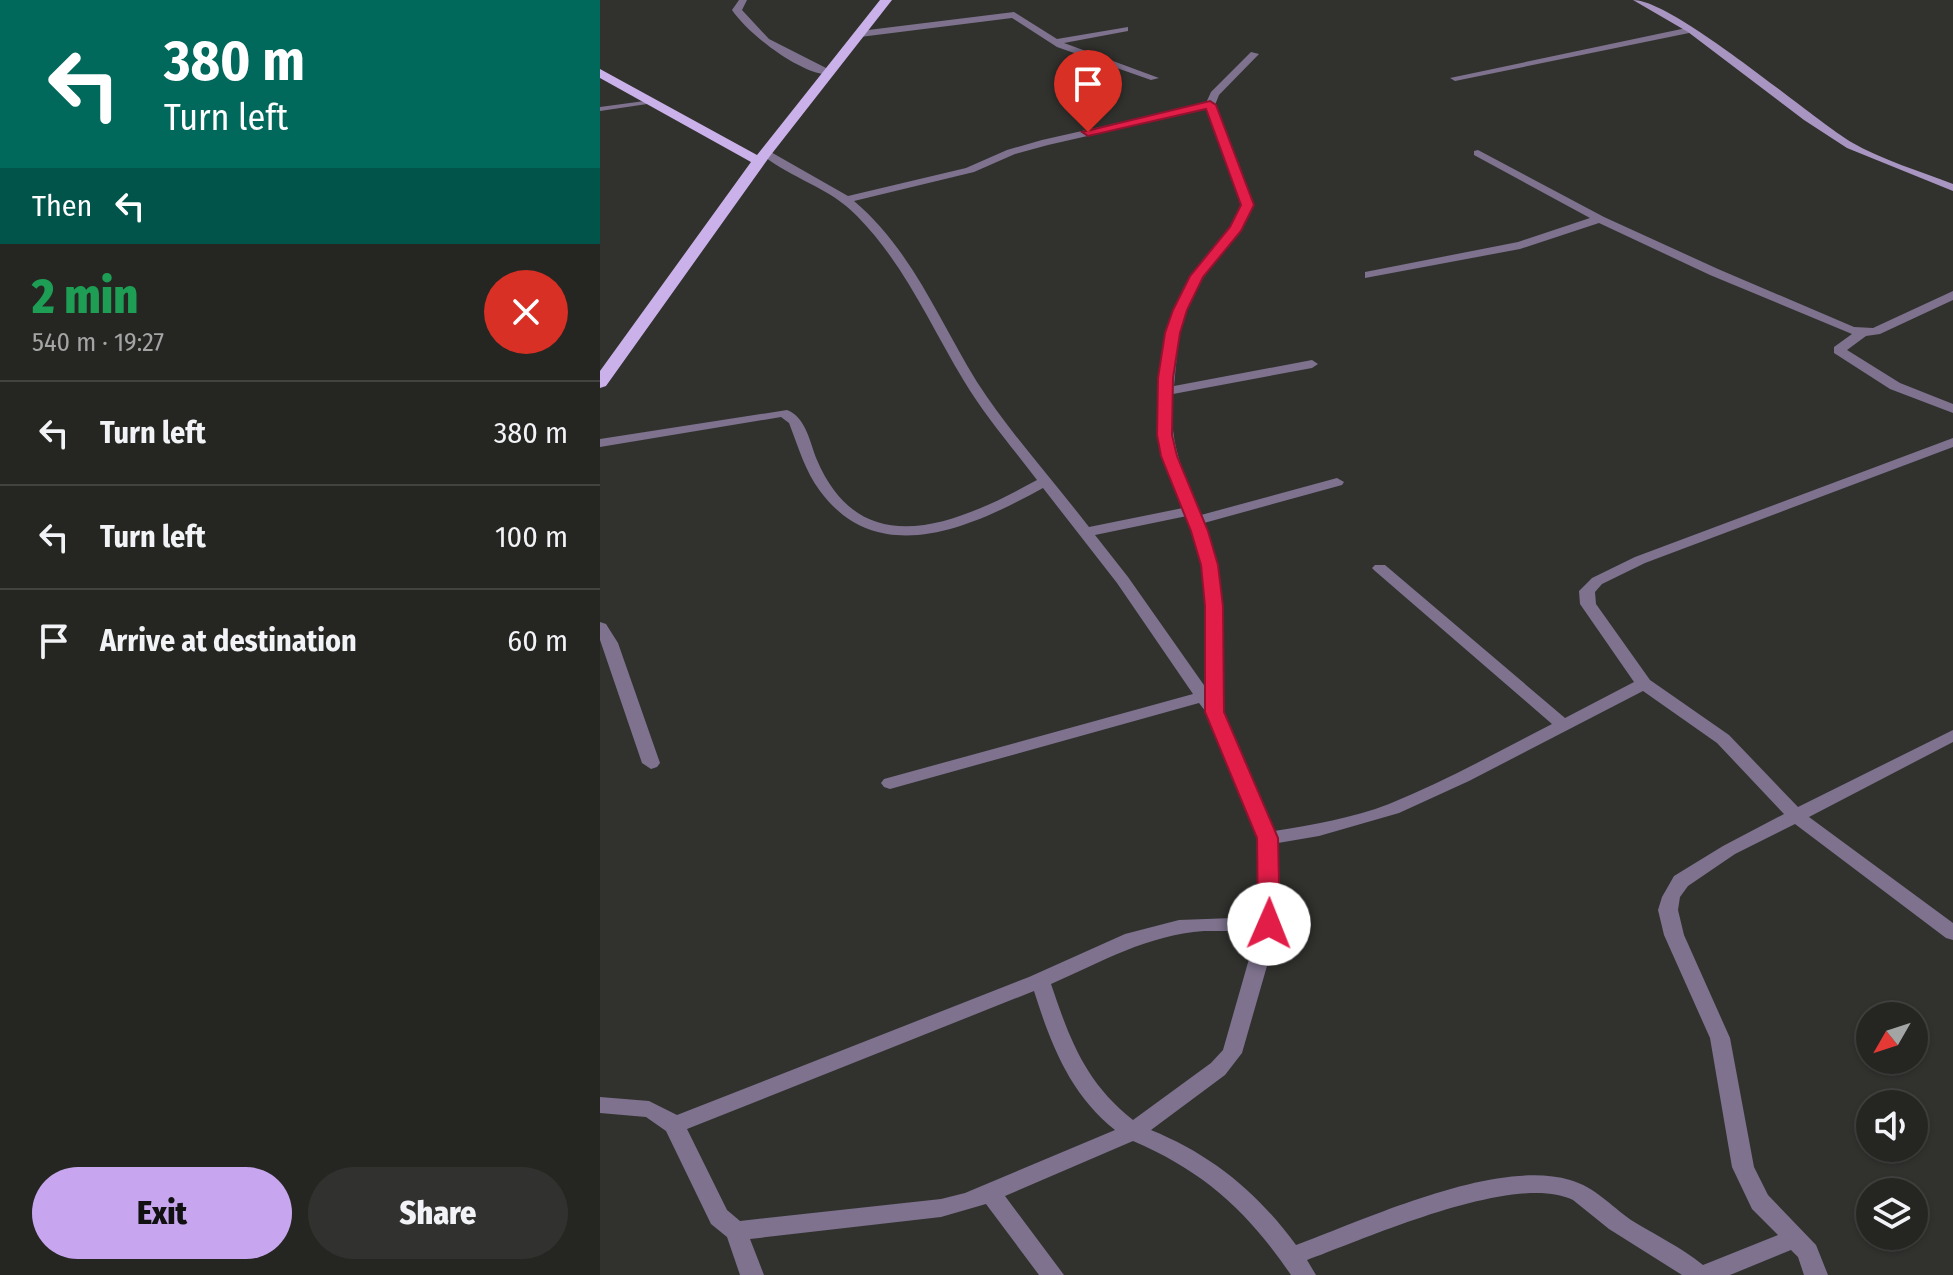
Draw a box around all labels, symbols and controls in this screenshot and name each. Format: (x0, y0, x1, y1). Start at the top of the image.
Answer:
text: 380 m (164, 28, 305, 95)
icon: left (32, 32, 136, 136)
pin (1054, 50, 1122, 132)
icon: arrive (1066, 62, 1110, 106)
text: Turn left (164, 96, 288, 140)
icon: left (108, 184, 152, 228)
text: Then (32, 188, 92, 224)
text: 2 min (32, 268, 138, 326)
button: close (484, 270, 568, 354)
text: 540 m · 19:27 (32, 327, 164, 358)
icon: left (32, 411, 76, 455)
text: Turn left (100, 415, 206, 451)
text: 380 m (494, 415, 568, 451)
icon: left (32, 515, 76, 559)
text: Turn left (100, 519, 206, 555)
text: 100 m (495, 519, 568, 555)
icon: arrive (32, 619, 76, 663)
text: Arrive at destination (100, 623, 357, 659)
text: 60 m (507, 623, 568, 659)
position arrow (1227, 882, 1311, 966)
north arrow (1856, 1002, 1928, 1074)
map controls (1856, 1002, 1928, 1250)
button: sound (1856, 1090, 1928, 1162)
button: Exit (32, 1167, 292, 1259)
button: Share (308, 1167, 568, 1259)
button: layers (1856, 1178, 1928, 1250)

